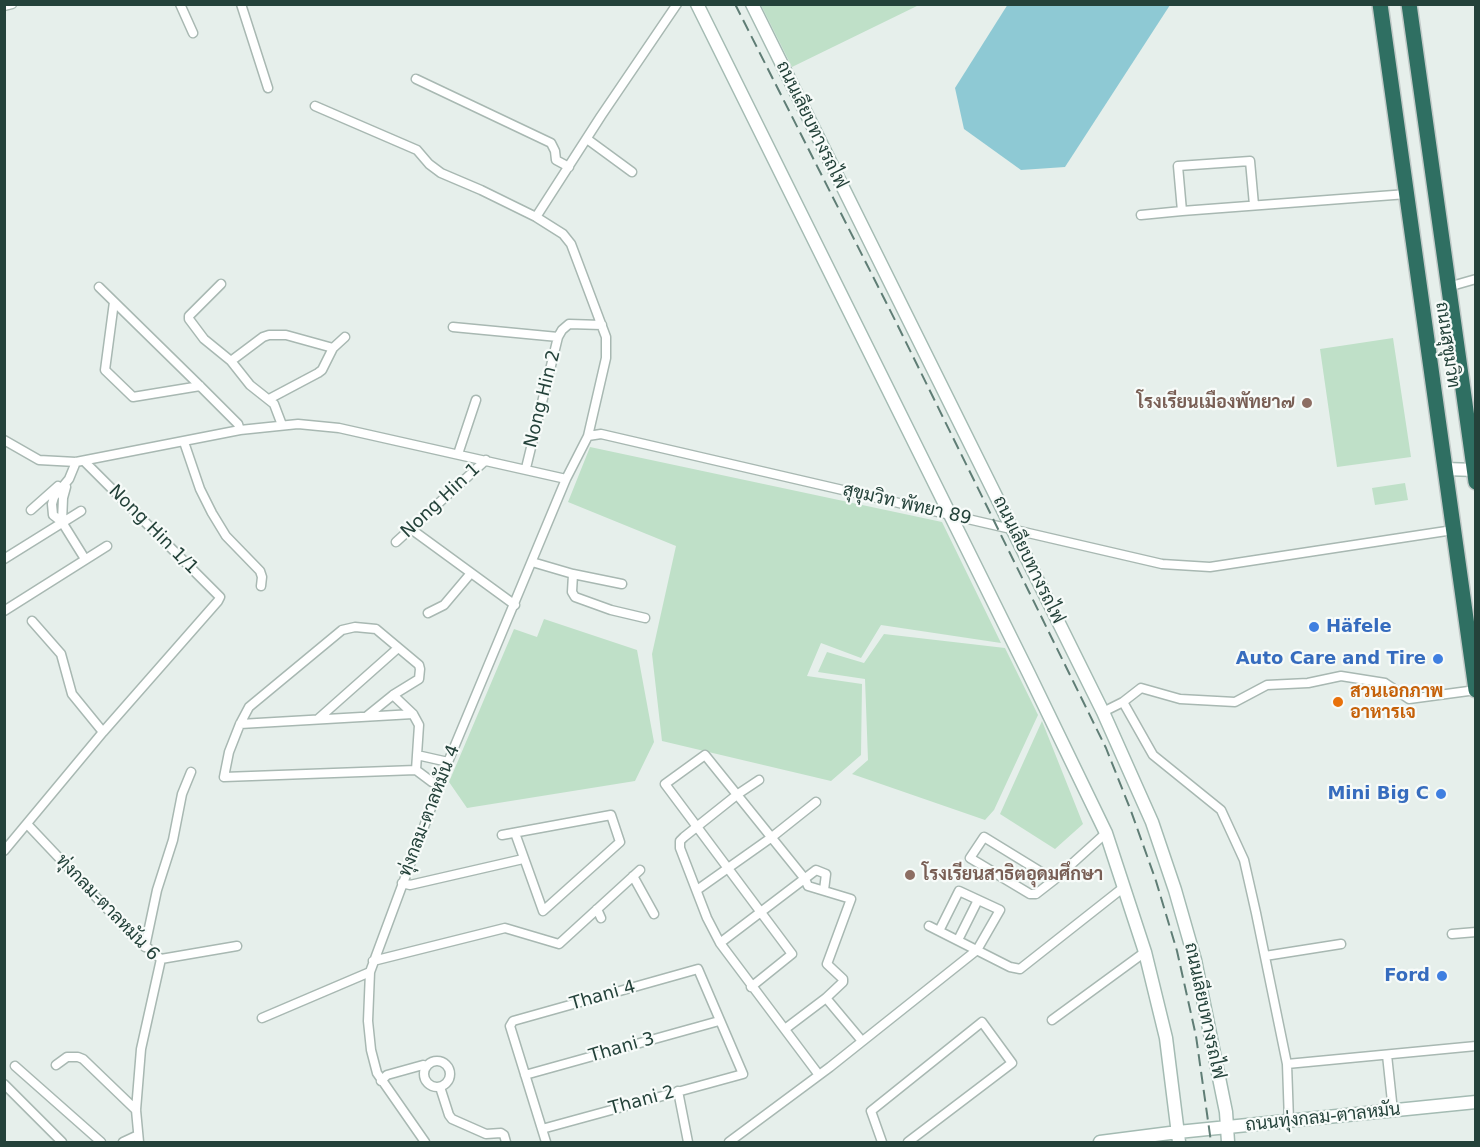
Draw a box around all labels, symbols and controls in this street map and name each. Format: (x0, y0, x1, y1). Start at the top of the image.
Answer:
street label: ถนนเลียบทางรถไฟ (771, 58, 851, 192)
street label: ถนนสุขุมวิท (1430, 301, 1464, 389)
street label: Nong Hin 2 (520, 348, 566, 450)
place label: โรงเรียนเมืองพัทยา๗ (1137, 392, 1295, 414)
marker: โรงเรียนเมืองพัทยา๗ (1300, 396, 1314, 410)
street label: Nong Hin 1 (397, 459, 485, 543)
street label: สุขุมวิท พัทยา 89 (841, 480, 973, 530)
street label: Nong Hin 1/1 (104, 481, 202, 579)
street label: ถนนเลียบทางรถไฟ (988, 493, 1068, 627)
place label: Häfele (1326, 616, 1392, 638)
marker: Häfele (1307, 620, 1321, 634)
place label: Auto Care and Tire (1236, 648, 1426, 670)
marker: Auto Care and Tire (1431, 652, 1445, 666)
place label: สวนเอกภาพ อาหารเจ (1350, 681, 1443, 724)
marker: สวนเอกภาพ อาหารเจ (1331, 695, 1345, 709)
street label: ทุ่งกลม-ตาลหมัน 4 (395, 742, 465, 880)
place label: Mini Big C (1327, 783, 1429, 805)
marker: Mini Big C (1434, 787, 1448, 801)
street label: ทุ่งกลม-ตาลหมัน 6 (51, 850, 163, 966)
place label: โรงเรียนสาธิตอุดมศึกษา (922, 864, 1103, 886)
marker: โรงเรียนสาธิตอุดมศึกษา (903, 868, 917, 882)
street label: ถนนเลียบทางรถไฟ (1179, 941, 1229, 1081)
place label: Ford (1384, 965, 1430, 987)
marker: Ford (1435, 969, 1449, 983)
street label: Thani 4 (568, 976, 638, 1016)
street label: Thani 3 (587, 1028, 657, 1068)
street label: Thani 2 (607, 1082, 677, 1120)
street label: ถนนทุ่งกลม-ตาลหมัน (1244, 1099, 1402, 1137)

